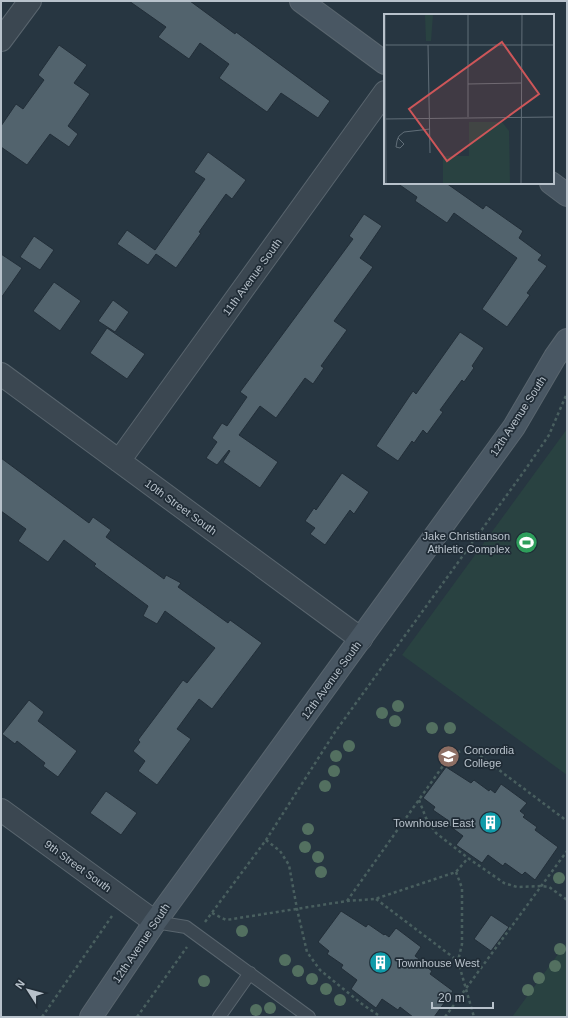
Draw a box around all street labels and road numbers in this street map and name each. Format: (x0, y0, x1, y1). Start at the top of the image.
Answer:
street label: 11th Avenue South (220, 236, 284, 318)
street label: 12th Avenue South (488, 374, 548, 458)
street label: 10th Street South (143, 477, 219, 537)
street label: 12th Avenue South (299, 639, 363, 721)
street label: 9th Street South (42, 838, 114, 894)
street label: 12th Avenue South (110, 901, 172, 985)

